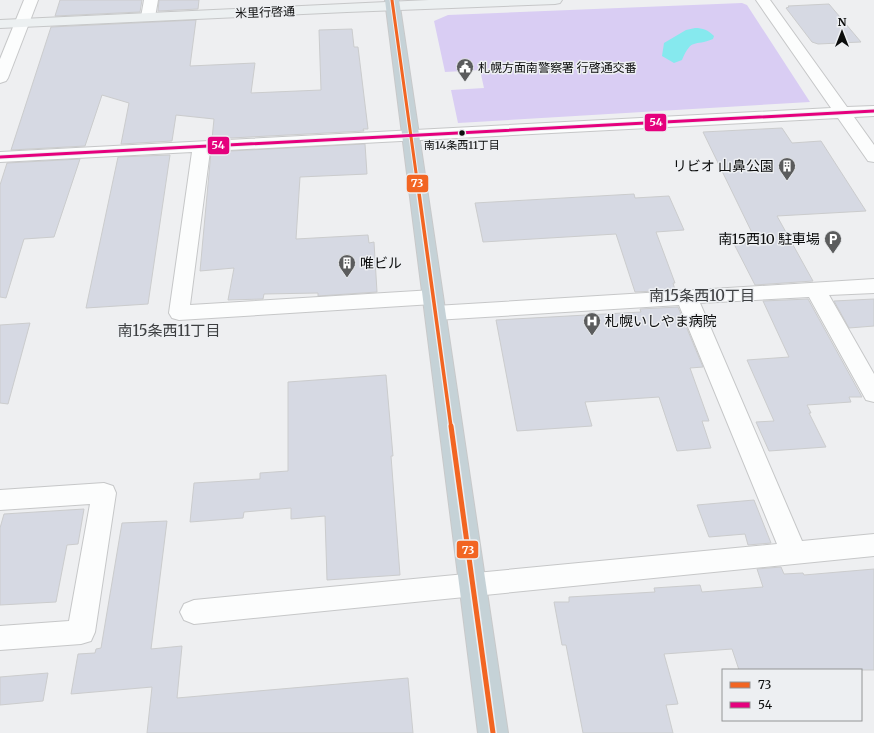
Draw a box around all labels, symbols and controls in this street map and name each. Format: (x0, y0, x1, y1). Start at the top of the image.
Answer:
street label: 米里行啓通 (235, 3, 295, 21)
north arrow (822, 12, 862, 52)
text: N (838, 15, 847, 29)
public building icon: 札幌方面南警察署 行啓通交番 (455, 57, 475, 82)
place label: 札幌方面南警察署 行啓通交番 (478, 60, 637, 75)
line badge: 54 (644, 113, 667, 132)
text: 54 (649, 115, 663, 129)
marker: 南14条西11丁目 (457, 128, 467, 138)
line badge: 54 (207, 136, 230, 155)
text: 54 (211, 138, 225, 152)
place label: 南14条西11丁目 (424, 138, 500, 152)
building icon: リビオ 山鼻公園 (777, 156, 797, 181)
place label: リビオ 山鼻公園 (673, 157, 774, 175)
line badge: 73 (406, 174, 429, 193)
text: 73 (411, 176, 423, 190)
parking icon: 南15西10 駐車場 (823, 229, 843, 254)
place label: 南15西10 駐車場 (718, 230, 820, 248)
building icon: 唯ビル (337, 253, 357, 278)
place label: 唯ビル (360, 254, 402, 272)
district label: 南15条西10丁目 (649, 286, 755, 305)
hospital icon: 札幌いしやま病院 (582, 311, 602, 336)
place label: 札幌いしやま病院 (605, 312, 717, 330)
district label: 南15条西11丁目 (117, 321, 221, 340)
line badge: 73 (456, 540, 479, 559)
text: 73 (462, 543, 474, 557)
legend (722, 669, 862, 721)
text: 73 (758, 677, 772, 692)
text: 54 (758, 697, 773, 712)

